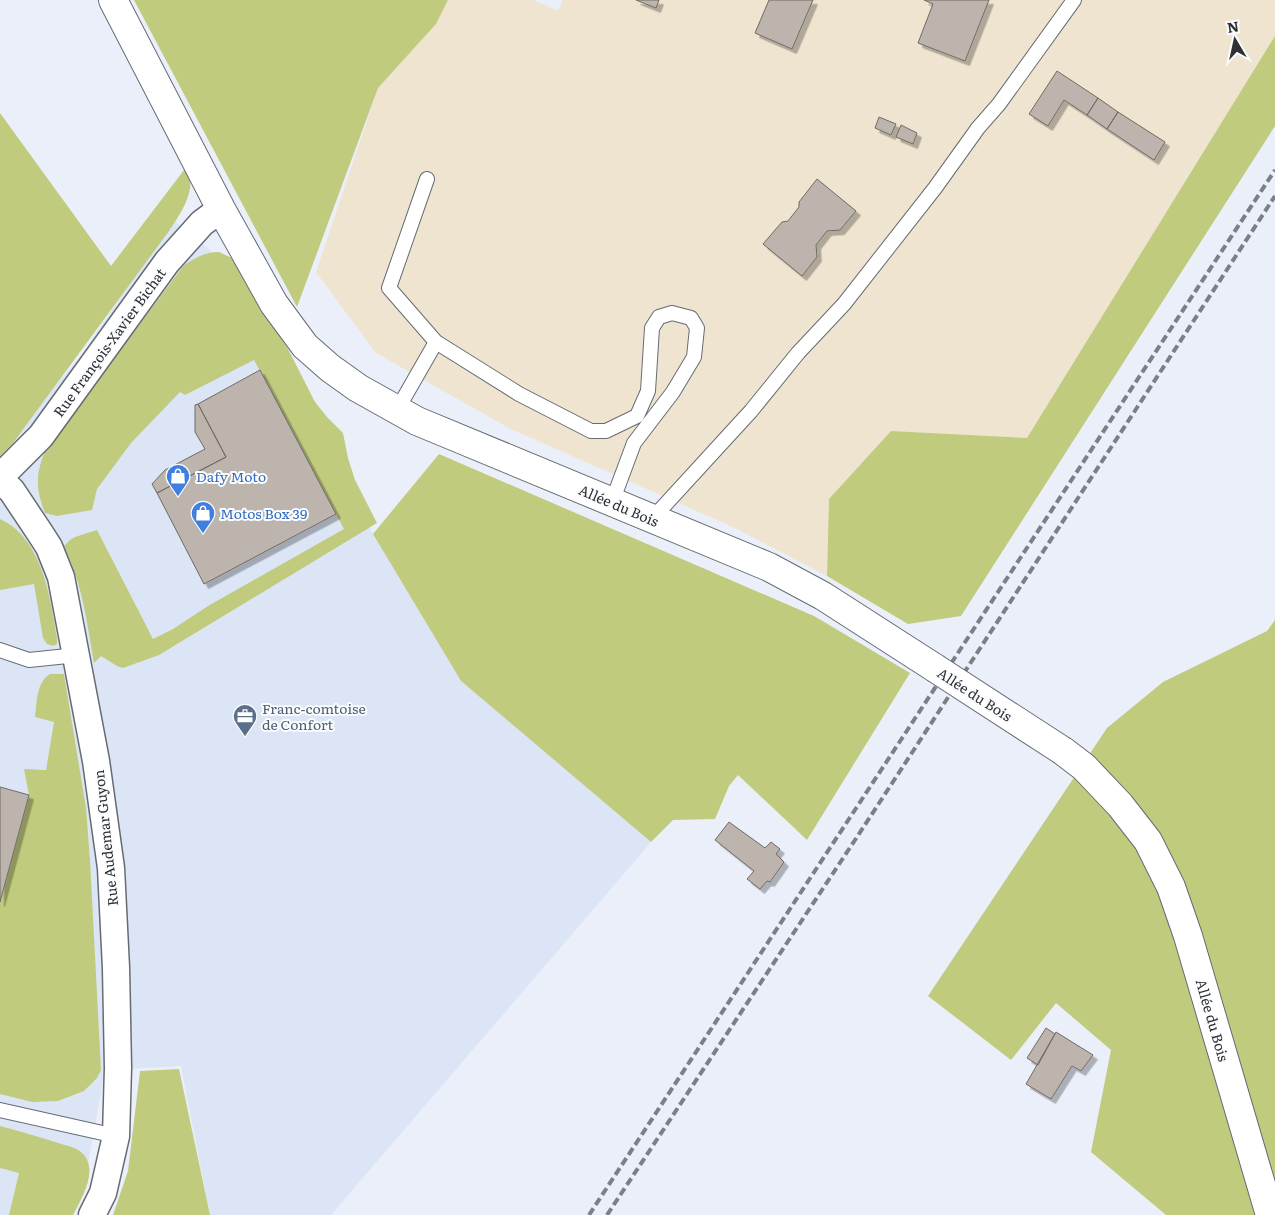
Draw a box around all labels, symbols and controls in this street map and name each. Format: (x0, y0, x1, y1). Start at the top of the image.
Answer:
north arrow (1210, 15, 1260, 65)
text: N (1225, 15, 1240, 37)
street label: Rue François-Xavier Bichat (48, 263, 170, 421)
shop icon: Dafy Moto (165, 463, 191, 497)
place label: Dafy Moto (196, 466, 266, 486)
street label: Allée du Bois (576, 479, 662, 531)
shop icon: Motos Box 39 (190, 500, 216, 534)
place label: Motos Box 39 (220, 503, 307, 523)
street label: Allée du Bois (934, 662, 1016, 726)
place label: Franc-comtoise de Confort (262, 698, 366, 734)
office icon: Franc-comtoise de Confort (232, 703, 258, 737)
street label: Rue Audemar Guyon (88, 769, 122, 907)
street label: Allée du Bois (1192, 976, 1234, 1064)

